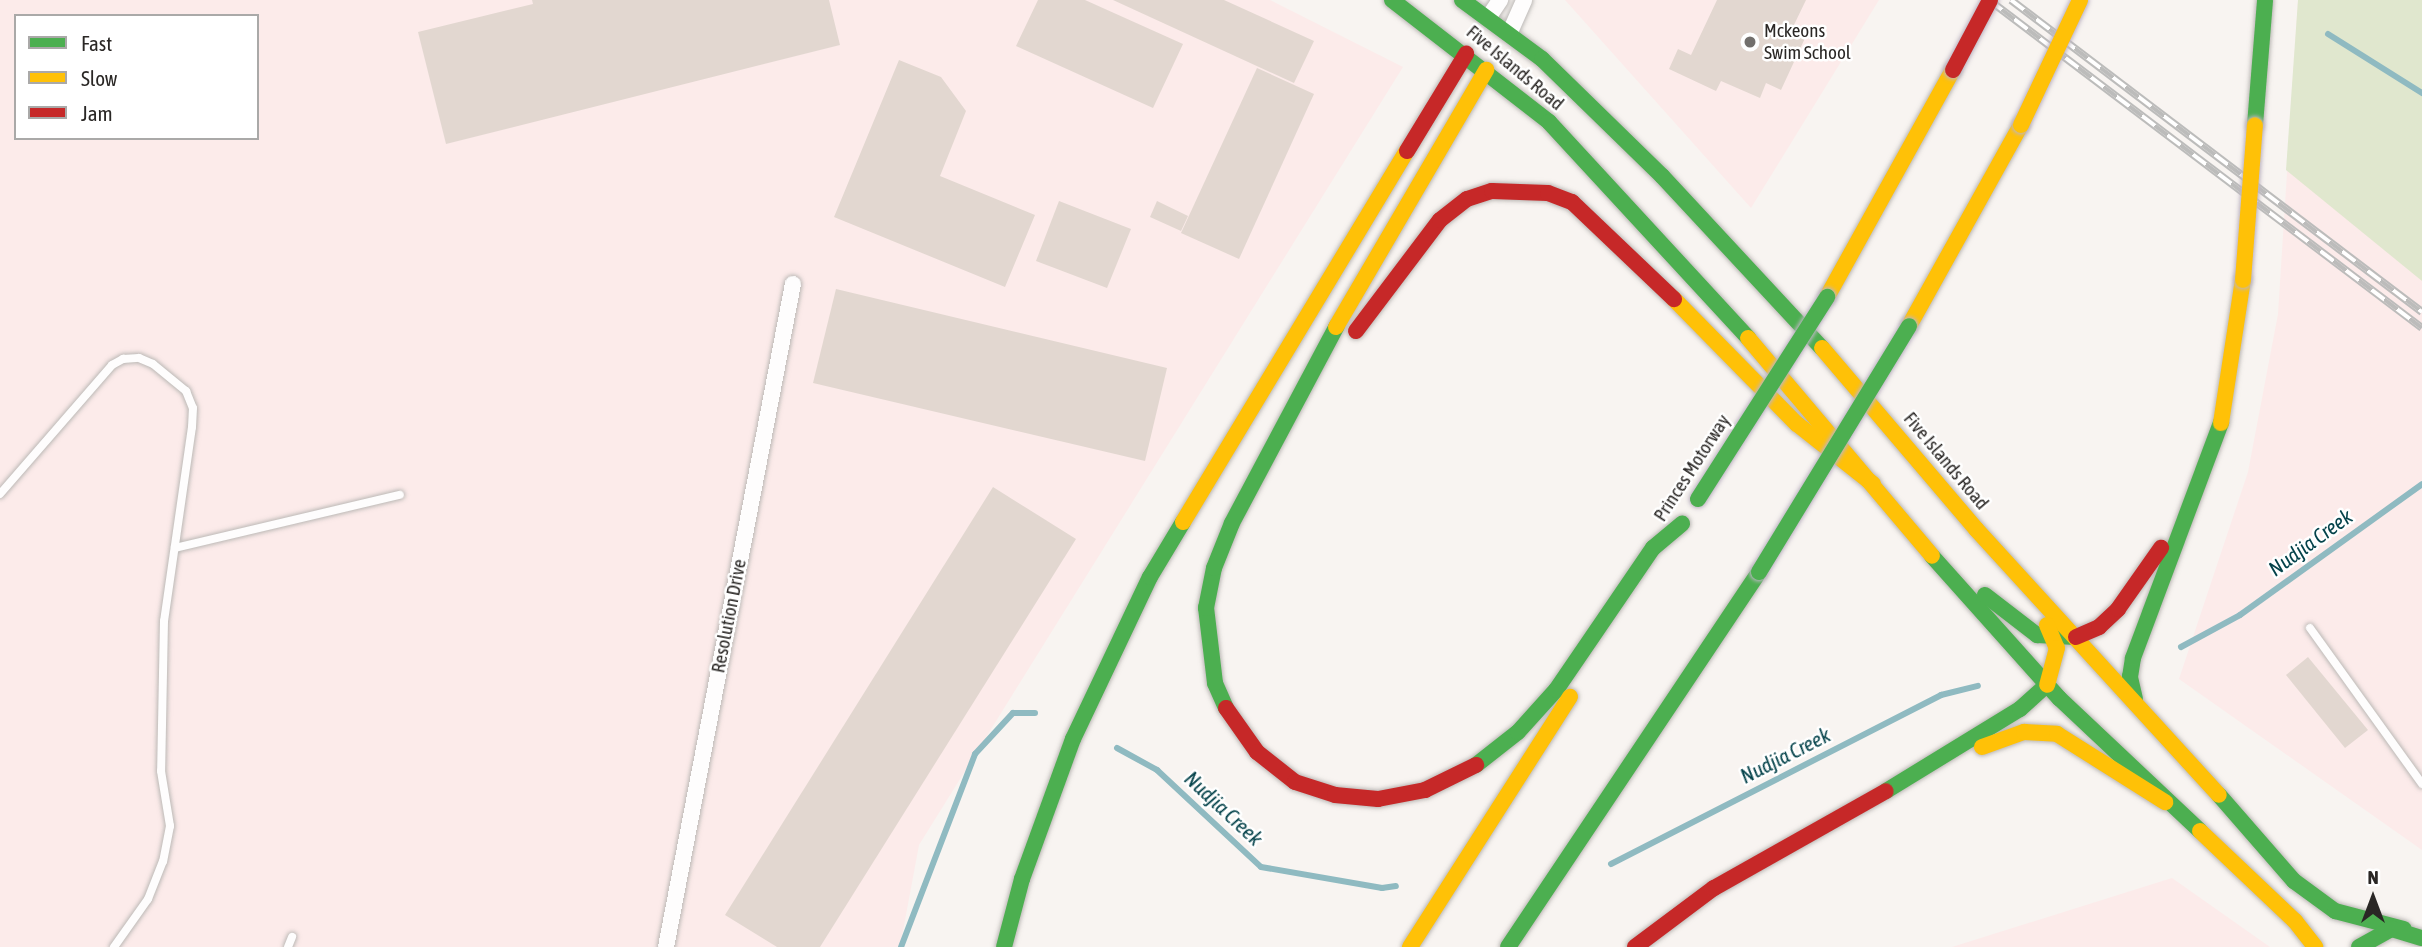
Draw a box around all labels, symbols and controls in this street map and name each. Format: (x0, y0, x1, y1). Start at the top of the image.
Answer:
legend (14, 14, 259, 140)
place label: Mckeons Swim School (1764, 20, 1851, 64)
street label: Five Islands Road (1462, 21, 1568, 115)
text: Fast (81, 31, 112, 55)
marker: Mckeons Swim School (1742, 34, 1758, 50)
text: Slow (81, 66, 117, 90)
text: Jam (81, 101, 113, 125)
street label: Five Islands Road (1899, 408, 1993, 514)
street label: Princes Motorway (1649, 410, 1735, 526)
water label: Nudjia Creek (2263, 503, 2357, 581)
street label: Resolution Drive (707, 557, 751, 675)
water label: Nudjia Creek (1736, 722, 1834, 788)
water label: Nudjia Creek (1180, 765, 1268, 851)
north arrow (2338, 863, 2408, 933)
text: N (2367, 866, 2379, 888)

